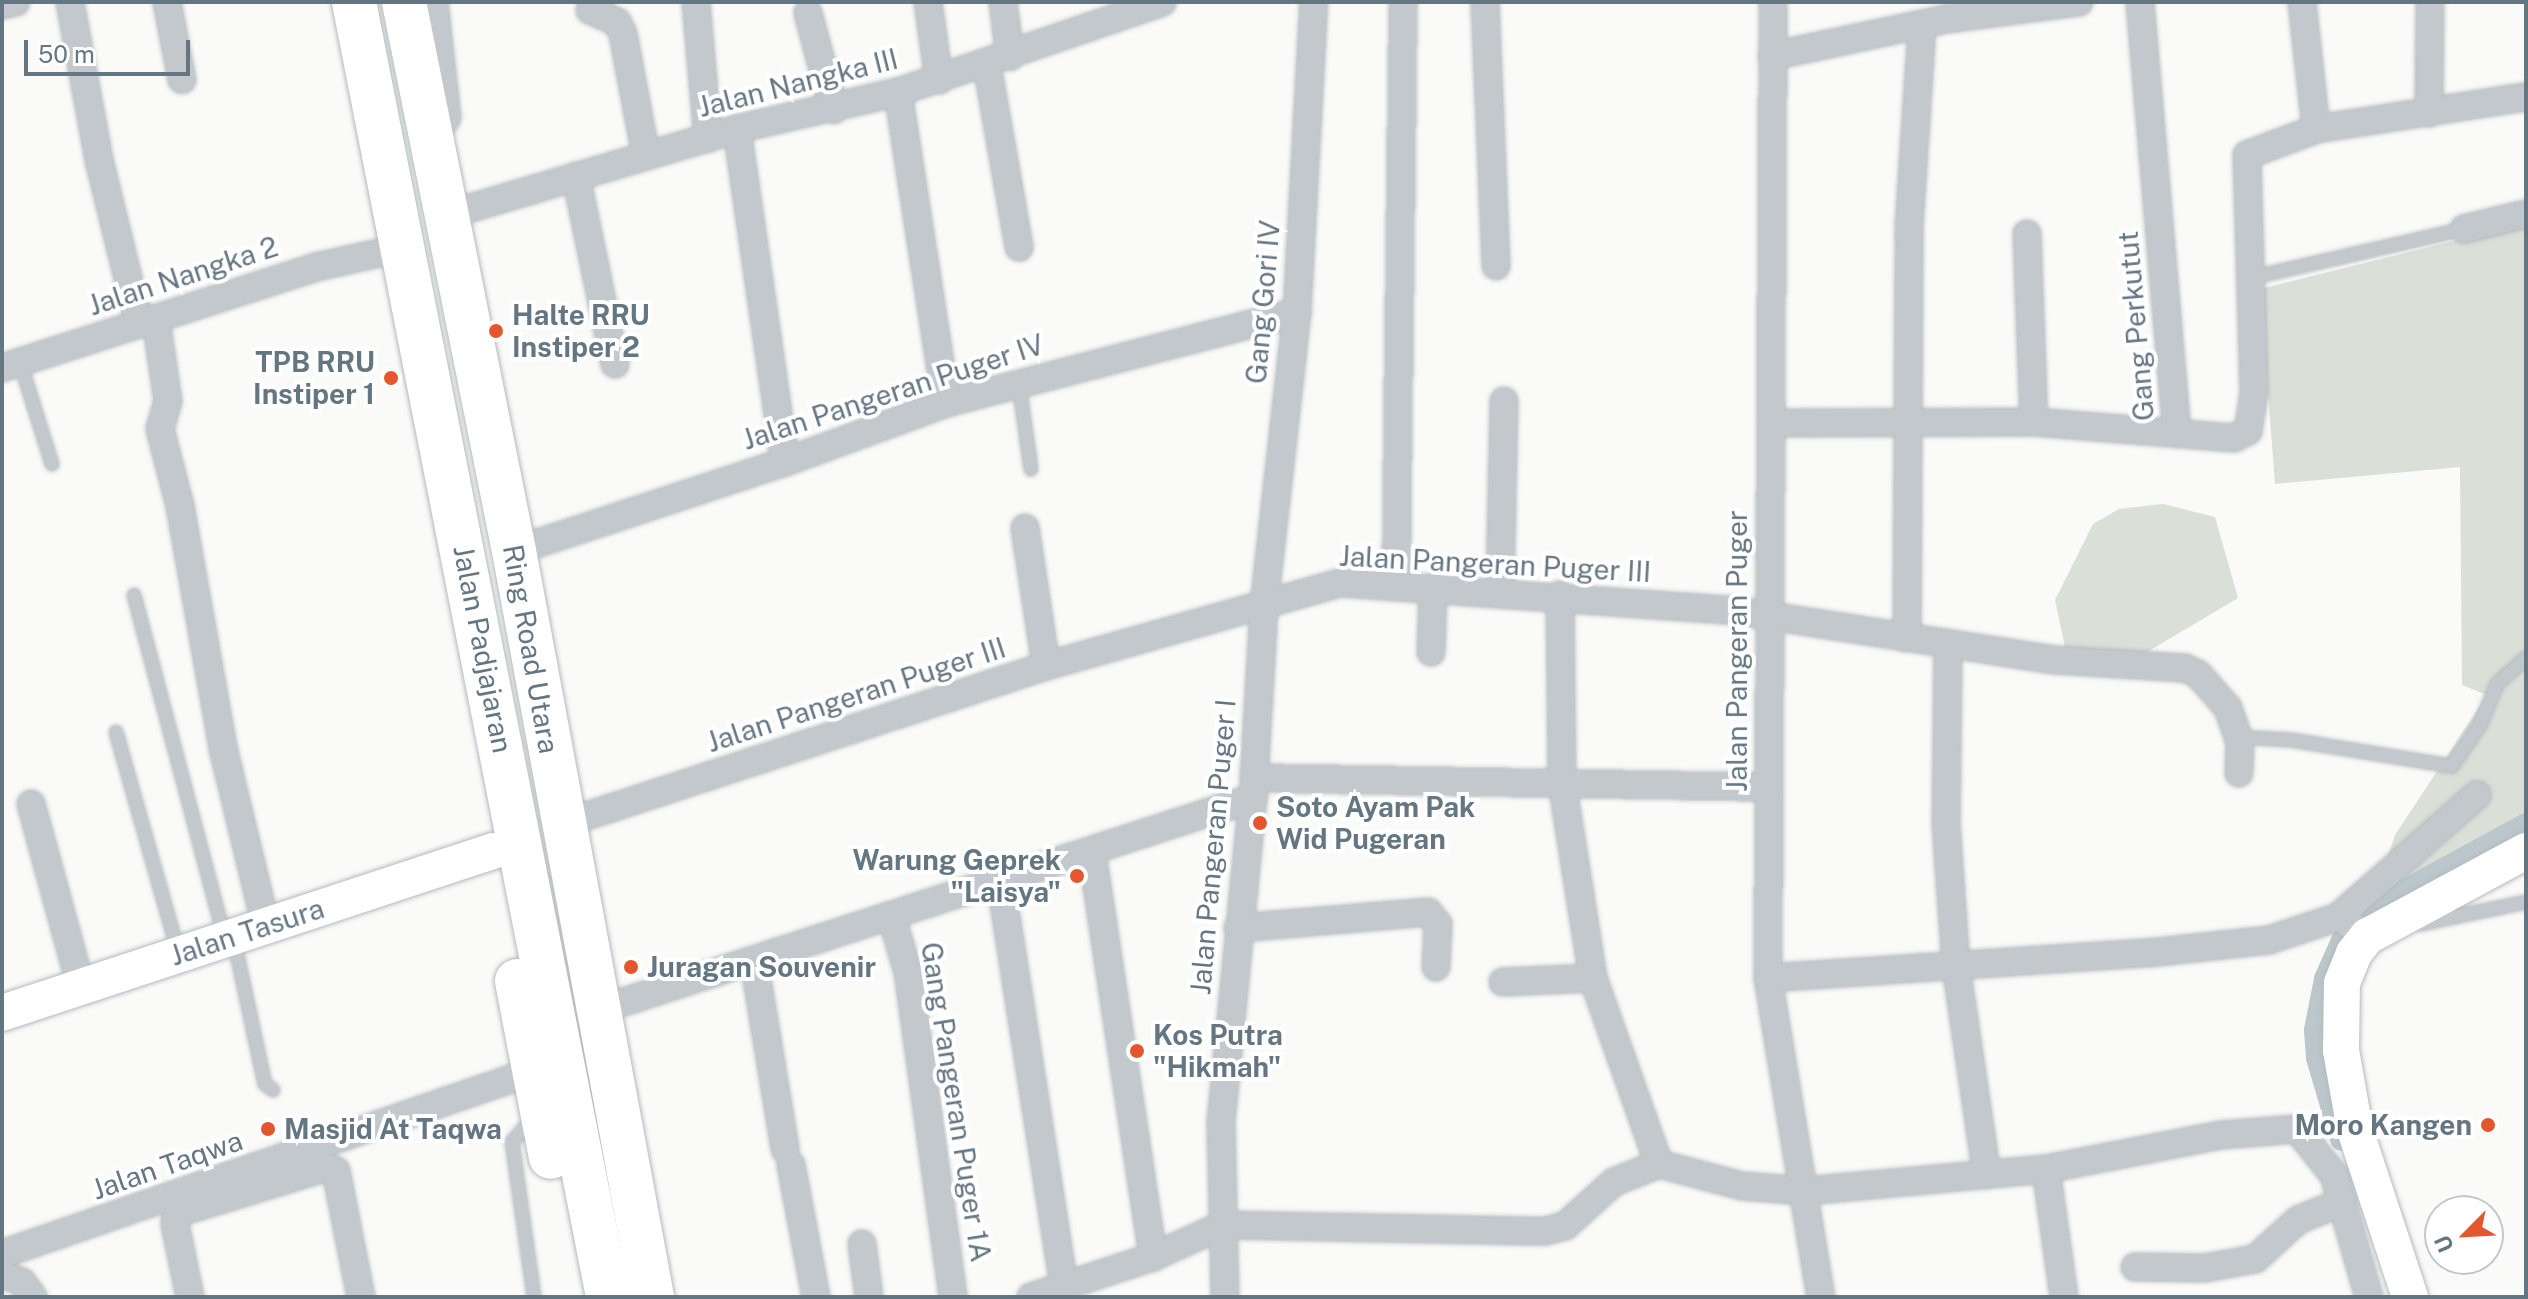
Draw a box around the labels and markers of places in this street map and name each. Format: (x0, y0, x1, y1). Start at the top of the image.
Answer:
place label: Halte RRU Instiper 2 (512, 298, 650, 364)
marker: Halte RRU Instiper 2 (487, 322, 505, 340)
place label: TPB RRU Instiper 1 (253, 345, 375, 411)
marker: TPB RRU Instiper 1 (382, 369, 400, 387)
place label: Soto Ayam Pak Wid Pugeran (1276, 790, 1475, 856)
marker: Soto Ayam Pak Wid Pugeran (1251, 814, 1269, 832)
place label: Warung Geprek "Laisya" (852, 843, 1061, 909)
marker: Warung Geprek "Laisya" (1068, 867, 1086, 885)
place label: Juragan Souvenir (647, 950, 876, 984)
marker: Juragan Souvenir (622, 958, 640, 976)
place label: Kos Putra "Hikmah" (1153, 1018, 1283, 1084)
marker: Kos Putra "Hikmah" (1128, 1042, 1146, 1060)
place label: Moro Kangen (2294, 1108, 2472, 1142)
place label: Masjid At Taqwa (284, 1112, 502, 1146)
marker: Moro Kangen (2479, 1116, 2497, 1134)
marker: Masjid At Taqwa (259, 1120, 277, 1138)

